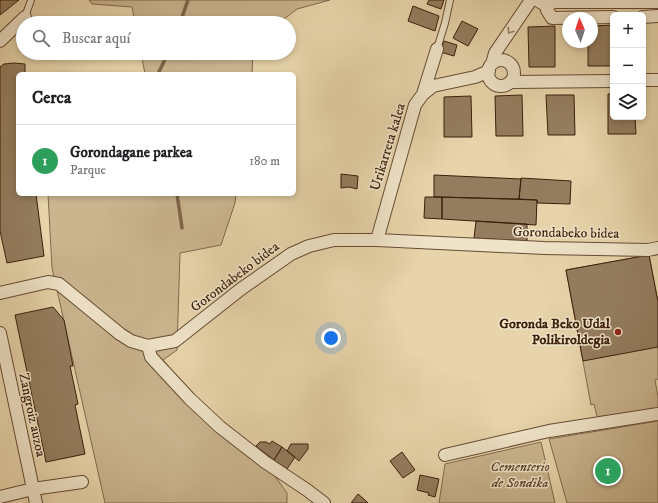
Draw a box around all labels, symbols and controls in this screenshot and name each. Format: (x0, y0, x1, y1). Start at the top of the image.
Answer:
north arrow (562, 12, 598, 48)
map controls (610, 12, 646, 120)
button: + (610, 12, 646, 48)
search box (16, 16, 296, 60)
icon: search (30, 27, 52, 49)
one-way arrow (508, 27, 515, 34)
text: Buscar aquí (62, 29, 130, 48)
button: − (610, 48, 646, 84)
button: layers (610, 84, 646, 120)
text: Cerca (32, 87, 71, 109)
street label: Urikarreta kalea (366, 101, 410, 193)
text: Gorondagane parkea (70, 143, 192, 162)
text: 1 (43, 153, 47, 169)
text: 180 m (249, 153, 280, 169)
text: Parque (70, 162, 106, 178)
street label: Gorondabeko bidea (513, 223, 620, 243)
street label: Gorondabeko bidea (187, 238, 283, 316)
place label: Goronda Beko Udal Polikiroldegia (499, 315, 611, 349)
marker: Goronda Beko Udal Polikiroldegia (613, 327, 623, 337)
your location (321, 328, 341, 348)
street label: Zangroiz auzoa (14, 371, 50, 459)
pin: 1 (595, 456, 621, 486)
park label: Cementerio de Sondika (490, 458, 550, 492)

